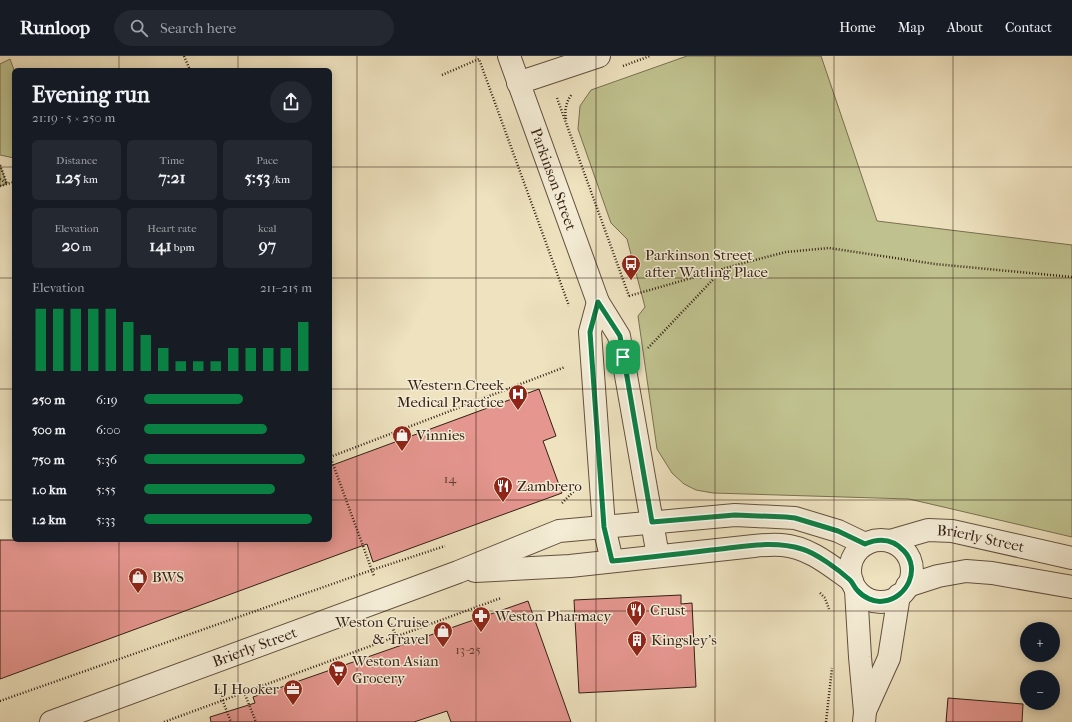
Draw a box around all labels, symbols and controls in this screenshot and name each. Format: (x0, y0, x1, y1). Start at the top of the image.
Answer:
search box (114, 10, 394, 46)
text: Runloop (20, 17, 90, 39)
icon: search (128, 17, 150, 39)
text: Search here (160, 19, 236, 37)
text: Home (839, 19, 876, 36)
text: Map (898, 19, 925, 36)
text: About (947, 19, 983, 36)
text: Contact (1005, 19, 1052, 36)
button: share (270, 81, 312, 123)
text: Evening run (32, 82, 150, 108)
text: 21:19 · 5 × 250 m (32, 110, 115, 125)
street label: Parkinson Street (527, 126, 581, 233)
text: Distance (56, 154, 97, 167)
text: Time (159, 154, 184, 167)
text: Pace (256, 154, 278, 167)
text: 1.25 (55, 167, 81, 187)
text: 7:21 (158, 167, 186, 187)
text: 5:53 (245, 167, 270, 187)
text: km (81, 173, 98, 186)
text: /km (270, 173, 290, 186)
text: Elevation (54, 222, 99, 235)
text: Heart rate (147, 222, 197, 235)
text: kcal (258, 222, 277, 235)
text: 20 (62, 235, 80, 255)
text: 141 (149, 235, 171, 255)
text: 97 (259, 235, 276, 255)
text: m (80, 241, 91, 254)
text: bpm (171, 241, 195, 254)
place label: Parkinson Street after Watling Place (645, 246, 769, 281)
bus stop icon: Parkinson Street after Watling Place (620, 253, 642, 281)
text: Elevation (32, 280, 85, 295)
text: 211–215 m (260, 280, 312, 295)
pin (606, 340, 640, 374)
icon: arrive (612, 346, 634, 368)
place label: Western Creek Medical Practice (397, 376, 505, 411)
hospital icon: Western Creek Medical Practice (507, 383, 529, 411)
text: 250 m (32, 392, 65, 407)
text: 6:19 (96, 392, 118, 407)
text: 500 m (32, 422, 66, 437)
text: 6:00 (96, 422, 121, 437)
shop icon: Vinnies (391, 424, 413, 452)
place label: Vinnies (415, 426, 465, 444)
text: 750 m (32, 452, 65, 467)
text: 5:36 (96, 452, 117, 467)
house number: 14 (444, 471, 456, 486)
restaurant icon: Zambrero (492, 475, 514, 503)
place label: Zambrero (517, 477, 582, 495)
text: 1.0 km (32, 482, 67, 497)
text: 5:55 (96, 482, 116, 497)
text: 1.2 km (32, 512, 66, 527)
text: 5:33 (96, 512, 115, 527)
street label: Brierly Street (937, 521, 1027, 556)
shop icon: BWS (127, 566, 149, 594)
place label: BWS (152, 568, 184, 586)
restaurant icon: Crust (625, 599, 647, 627)
place label: Crust (650, 601, 686, 619)
pharmacy icon: Weston Pharmacy (470, 605, 492, 633)
place label: Weston Pharmacy (494, 607, 612, 625)
place label: Weston Cruise & Travel (334, 613, 430, 648)
shop icon: Weston Cruise & Travel (432, 620, 454, 648)
map controls (1020, 622, 1060, 710)
button: + (1020, 622, 1060, 662)
street label: Brierly Street (210, 623, 300, 671)
building icon: Kingsley's (626, 629, 648, 657)
place label: Kingsley's (651, 631, 717, 649)
house number: 13-25 (455, 642, 481, 657)
place label: Weston Asian Grocery (351, 652, 439, 687)
supermarket icon: Weston Asian Grocery (327, 659, 349, 687)
button: − (1020, 670, 1060, 710)
office icon: LJ Hooker (282, 678, 304, 706)
place label: LJ Hooker (213, 680, 280, 698)

